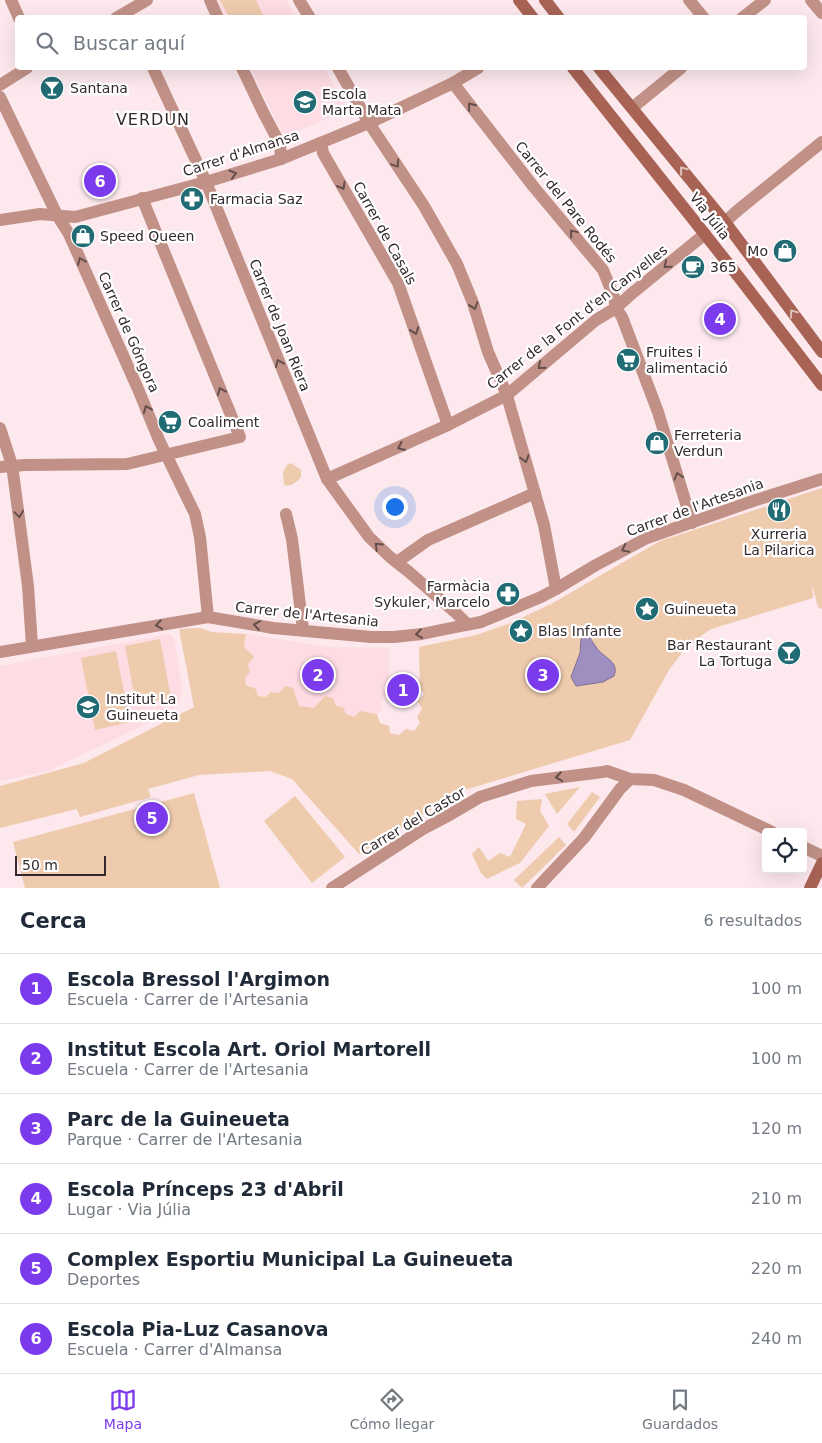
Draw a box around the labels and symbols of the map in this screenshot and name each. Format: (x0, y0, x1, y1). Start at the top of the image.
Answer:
bar icon: Santana (39, 75, 65, 101)
place label: Santana (70, 80, 128, 96)
place label: Escola Marta Mata (322, 86, 402, 118)
school or university icon: Escola Marta Mata (292, 89, 318, 115)
one-way arrow (469, 103, 477, 112)
district label: VERDUN (116, 110, 190, 129)
street label: Carrer d'Almansa (181, 127, 301, 179)
street label: Carrer del Pare Rodés (512, 138, 620, 266)
one-way arrow (389, 158, 399, 167)
pin: 6 (84, 162, 116, 200)
one-way arrow (679, 167, 688, 176)
one-way arrow (228, 170, 236, 180)
street label: Carrer de Casals (350, 179, 420, 287)
one-way arrow (335, 181, 345, 190)
pharmacy icon: Farmacia Saz (179, 186, 205, 212)
street label: Via Júlia (687, 189, 733, 243)
place label: Farmacia Saz (210, 191, 303, 207)
shop icon: Speed Queen (70, 223, 96, 249)
place label: Speed Queen (100, 228, 194, 244)
one-way arrow (570, 230, 578, 239)
shop icon: Mo (772, 238, 798, 264)
street label: Carrer de la Font d'en Canyelles (484, 242, 670, 392)
place label: Mo (747, 243, 768, 259)
cafe icon: 365 (680, 254, 706, 280)
one-way arrow (76, 257, 87, 266)
street label: Carrer de Joan Riera (246, 257, 314, 393)
place label: 365 (710, 259, 737, 275)
one-way arrow (664, 260, 673, 269)
street label: Carrer de Góngora (95, 269, 163, 395)
pin: 4 (704, 300, 736, 338)
one-way arrow (468, 301, 478, 309)
one-way arrow (790, 309, 799, 319)
one-way arrow (409, 326, 419, 335)
place label: Fruites i alimentació (646, 344, 728, 376)
supermarket icon: Fruites i alimentació (615, 347, 641, 373)
one-way arrow (275, 359, 286, 368)
one-way arrow (537, 360, 546, 369)
one-way arrow (217, 388, 227, 396)
one-way arrow (142, 405, 153, 414)
supermarket icon: Coaliment (157, 409, 183, 435)
place label: Coaliment (188, 414, 260, 430)
place label: Ferreteria Verdun (674, 427, 742, 459)
shop icon: Ferreteria Verdun (644, 430, 670, 456)
one-way arrow (397, 440, 406, 451)
one-way arrow (520, 455, 530, 463)
one-way arrow (673, 472, 683, 481)
street label: Carrer de l'Artesania (624, 475, 766, 539)
your location (382, 494, 408, 520)
restaurant icon: Xurreria La Pilarica (766, 497, 792, 523)
one-way arrow (13, 509, 23, 518)
place label: Xurreria La Pilarica (743, 526, 815, 558)
one-way arrow (374, 543, 383, 552)
one-way arrow (622, 543, 631, 553)
place label: Farmàcia Sykuler, Marcelo (374, 578, 490, 610)
pharmacy icon: Farmàcia Sykuler, Marcelo (495, 581, 521, 607)
place icon: Guineueta (634, 596, 660, 622)
street label: Carrer de l'Artesania (234, 598, 380, 630)
place label: Guineueta (664, 601, 737, 617)
place icon: Blas Infante (508, 618, 534, 644)
one-way arrow (155, 620, 164, 630)
one-way arrow (253, 620, 262, 630)
place label: Blas Infante (538, 623, 621, 639)
one-way arrow (415, 628, 423, 639)
place label: Bar Restaurant La Tortuga (667, 637, 772, 669)
bar icon: Bar Restaurant La Tortuga (776, 640, 802, 666)
pin: 2 (302, 656, 334, 694)
pin: 3 (527, 656, 559, 694)
pin: 1 (387, 671, 419, 709)
place label: Institut La Guineueta (106, 691, 179, 723)
school or university icon: Institut La Guineueta (75, 694, 101, 720)
one-way arrow (555, 772, 563, 782)
street label: Carrer del Castor (358, 783, 469, 859)
pin: 5 (136, 799, 168, 837)
scale bar (15, 853, 106, 876)

